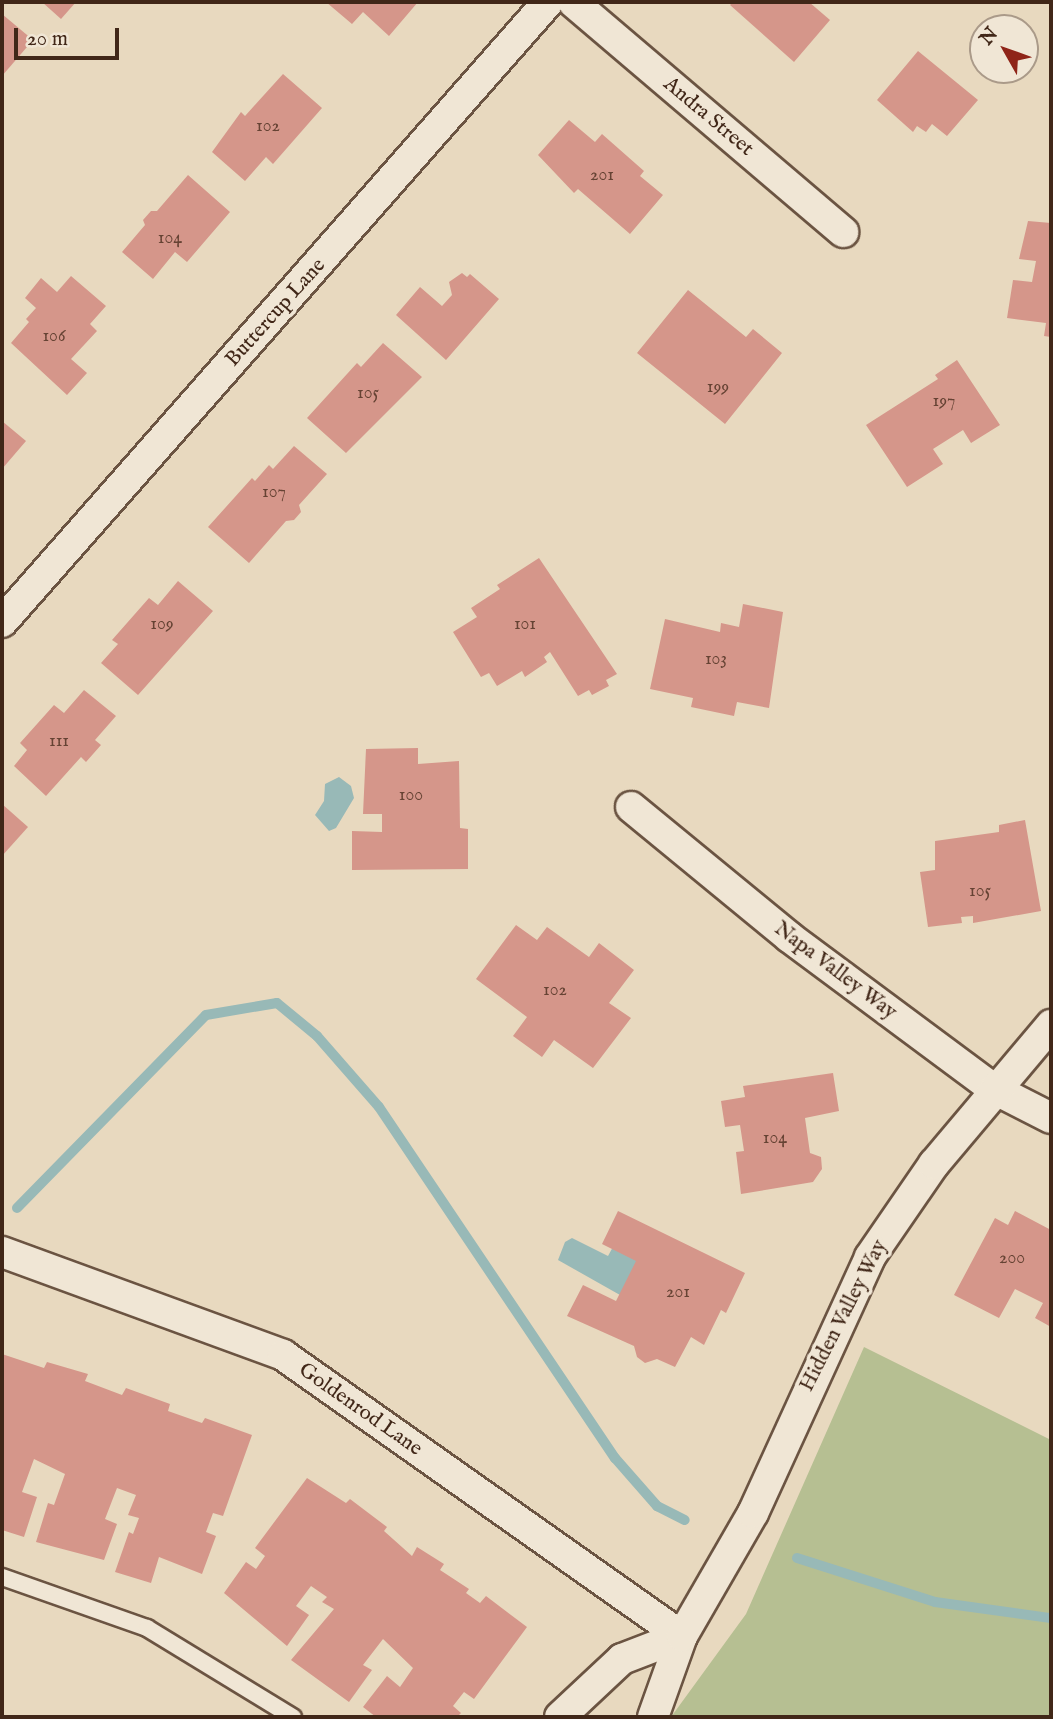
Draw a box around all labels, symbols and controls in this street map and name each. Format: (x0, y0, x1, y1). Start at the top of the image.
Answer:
scale bar (18, 14, 122, 58)
north arrow (969, 14, 1039, 84)
text: N (975, 23, 1004, 51)
text: 20 m (27, 26, 68, 53)
street label: Andra Street (658, 72, 758, 162)
house number: 102 (256, 116, 280, 138)
house number: 201 (590, 165, 614, 187)
house number: 104 (158, 228, 182, 250)
street label: Buttercup Lane (221, 254, 331, 372)
house number: 106 (42, 326, 66, 348)
house number: 199 (707, 377, 729, 399)
house number: 105 (357, 383, 379, 405)
house number: 197 (933, 391, 955, 413)
house number: 107 (262, 482, 286, 504)
house number: 109 (150, 614, 174, 636)
house number: 101 (514, 614, 536, 636)
house number: 103 (705, 649, 727, 671)
house number: 111 (49, 731, 69, 753)
house number: 100 (399, 785, 423, 807)
house number: 105 (969, 881, 991, 903)
street label: Napa Valley Way (769, 917, 901, 1025)
house number: 102 (543, 980, 567, 1002)
house number: 104 (763, 1128, 787, 1150)
street label: Hidden Valley Way (795, 1236, 893, 1396)
house number: 200 (999, 1248, 1025, 1270)
house number: 201 (666, 1282, 690, 1304)
street label: Goldenrod Lane (293, 1358, 427, 1462)

